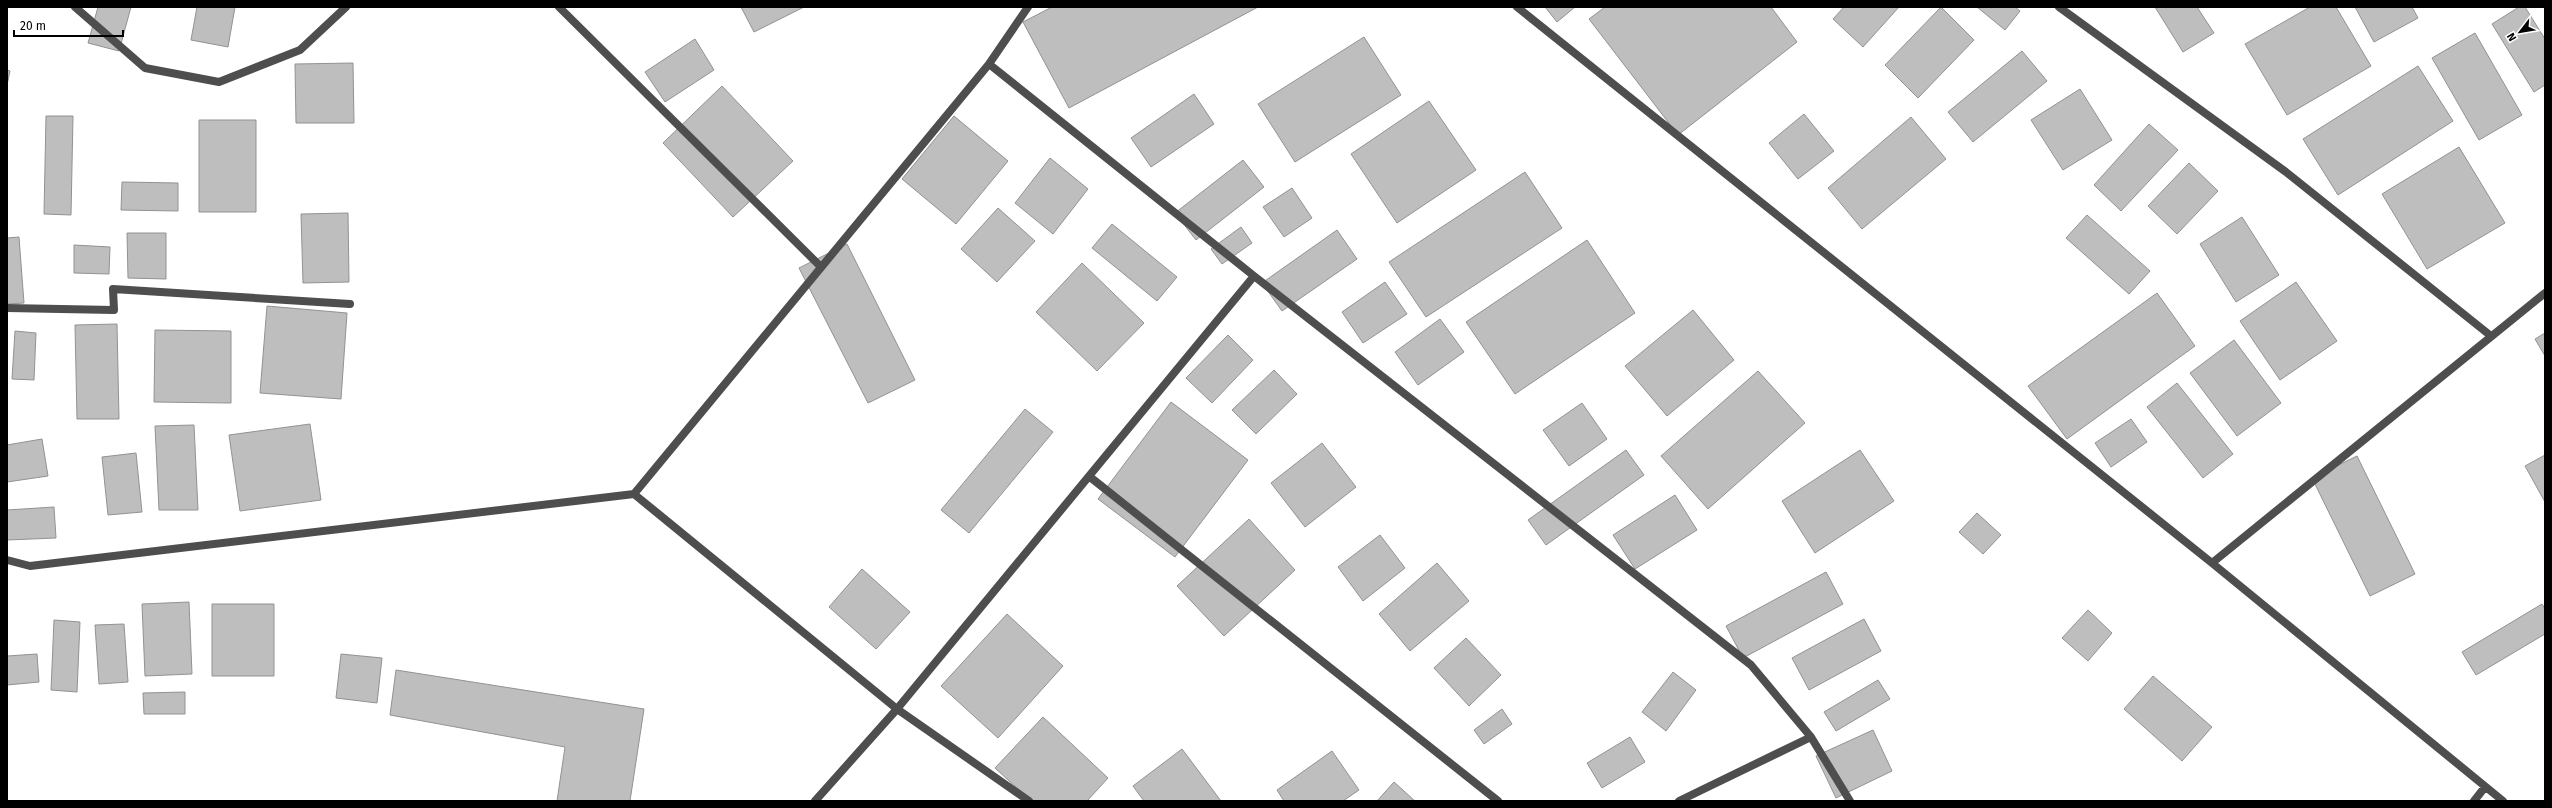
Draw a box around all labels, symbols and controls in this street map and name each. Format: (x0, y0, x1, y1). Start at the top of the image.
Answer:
scale bar (14, 12, 123, 38)
north arrow (2500, 12, 2540, 52)
text: 20 m (20, 19, 46, 33)
text: N (2504, 30, 2519, 43)

